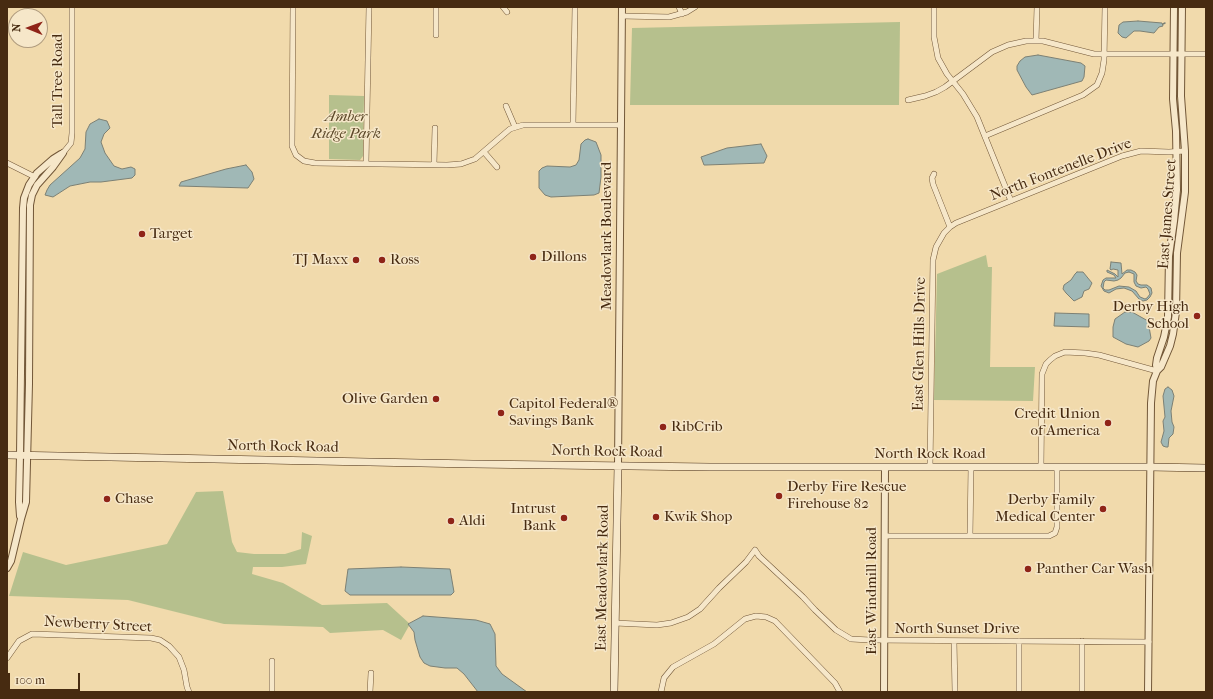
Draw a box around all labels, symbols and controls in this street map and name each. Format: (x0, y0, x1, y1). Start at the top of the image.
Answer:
north arrow (8, 8, 48, 48)
text: N (10, 24, 23, 32)
street label: Tall Tree Road (49, 34, 67, 128)
park label: Amber Ridge Park (311, 108, 381, 143)
street label: North Fontenelle Drive (988, 135, 1134, 205)
street label: East James Street (1155, 158, 1181, 270)
street label: Meadowlark Boulevard (598, 162, 616, 310)
place label: Target (150, 225, 193, 243)
marker: Target (137, 229, 147, 239)
place label: Dillons (541, 248, 587, 266)
place label: TJ Maxx (293, 251, 348, 269)
place label: Ross (390, 251, 419, 269)
marker: Dillons (528, 252, 538, 262)
marker: TJ Maxx (351, 255, 361, 265)
marker: Ross (377, 255, 387, 265)
street label: East Glen Hills Drive (910, 277, 930, 411)
place label: Derby High School (1112, 298, 1189, 333)
marker: Derby High School (1192, 311, 1202, 321)
place label: Olive Garden (342, 390, 428, 408)
marker: Olive Garden (431, 394, 441, 404)
place label: Capitol Federal® Savings Bank (509, 395, 619, 430)
place label: Credit Union of America (1014, 405, 1100, 440)
marker: Capitol Federal® Savings Bank (496, 408, 506, 418)
place label: RibCrib (671, 418, 723, 436)
marker: Credit Union of America (1103, 418, 1113, 428)
marker: RibCrib (658, 422, 668, 432)
street label: North Rock Road (227, 437, 339, 457)
street label: North Rock Road (551, 442, 663, 462)
street label: North Rock Road (874, 445, 986, 463)
place label: Derby Fire Rescue Firehouse 82 (787, 478, 906, 513)
place label: Chase (115, 490, 153, 508)
marker: Derby Fire Rescue Firehouse 82 (774, 491, 784, 501)
place label: Derby Family Medical Center (995, 491, 1095, 526)
marker: Chase (102, 494, 112, 504)
place label: Intrust Bank (510, 500, 556, 535)
marker: Derby Family Medical Center (1098, 504, 1108, 514)
street label: East Meadowlark Road (593, 505, 613, 651)
place label: Kwik Shop (664, 508, 732, 526)
place label: Aldi (459, 512, 485, 530)
marker: Kwik Shop (651, 512, 661, 522)
marker: Intrust Bank (559, 513, 569, 523)
marker: Aldi (446, 516, 456, 526)
street label: East Windmill Road (863, 527, 881, 655)
place label: Panther Car Wash (1036, 560, 1152, 578)
marker: Panther Car Wash (1023, 564, 1033, 574)
street label: Newberry Street (43, 613, 153, 637)
street label: North Sunset Drive (894, 620, 1020, 638)
scale bar (10, 665, 82, 691)
text: 100 m (15, 673, 45, 687)

